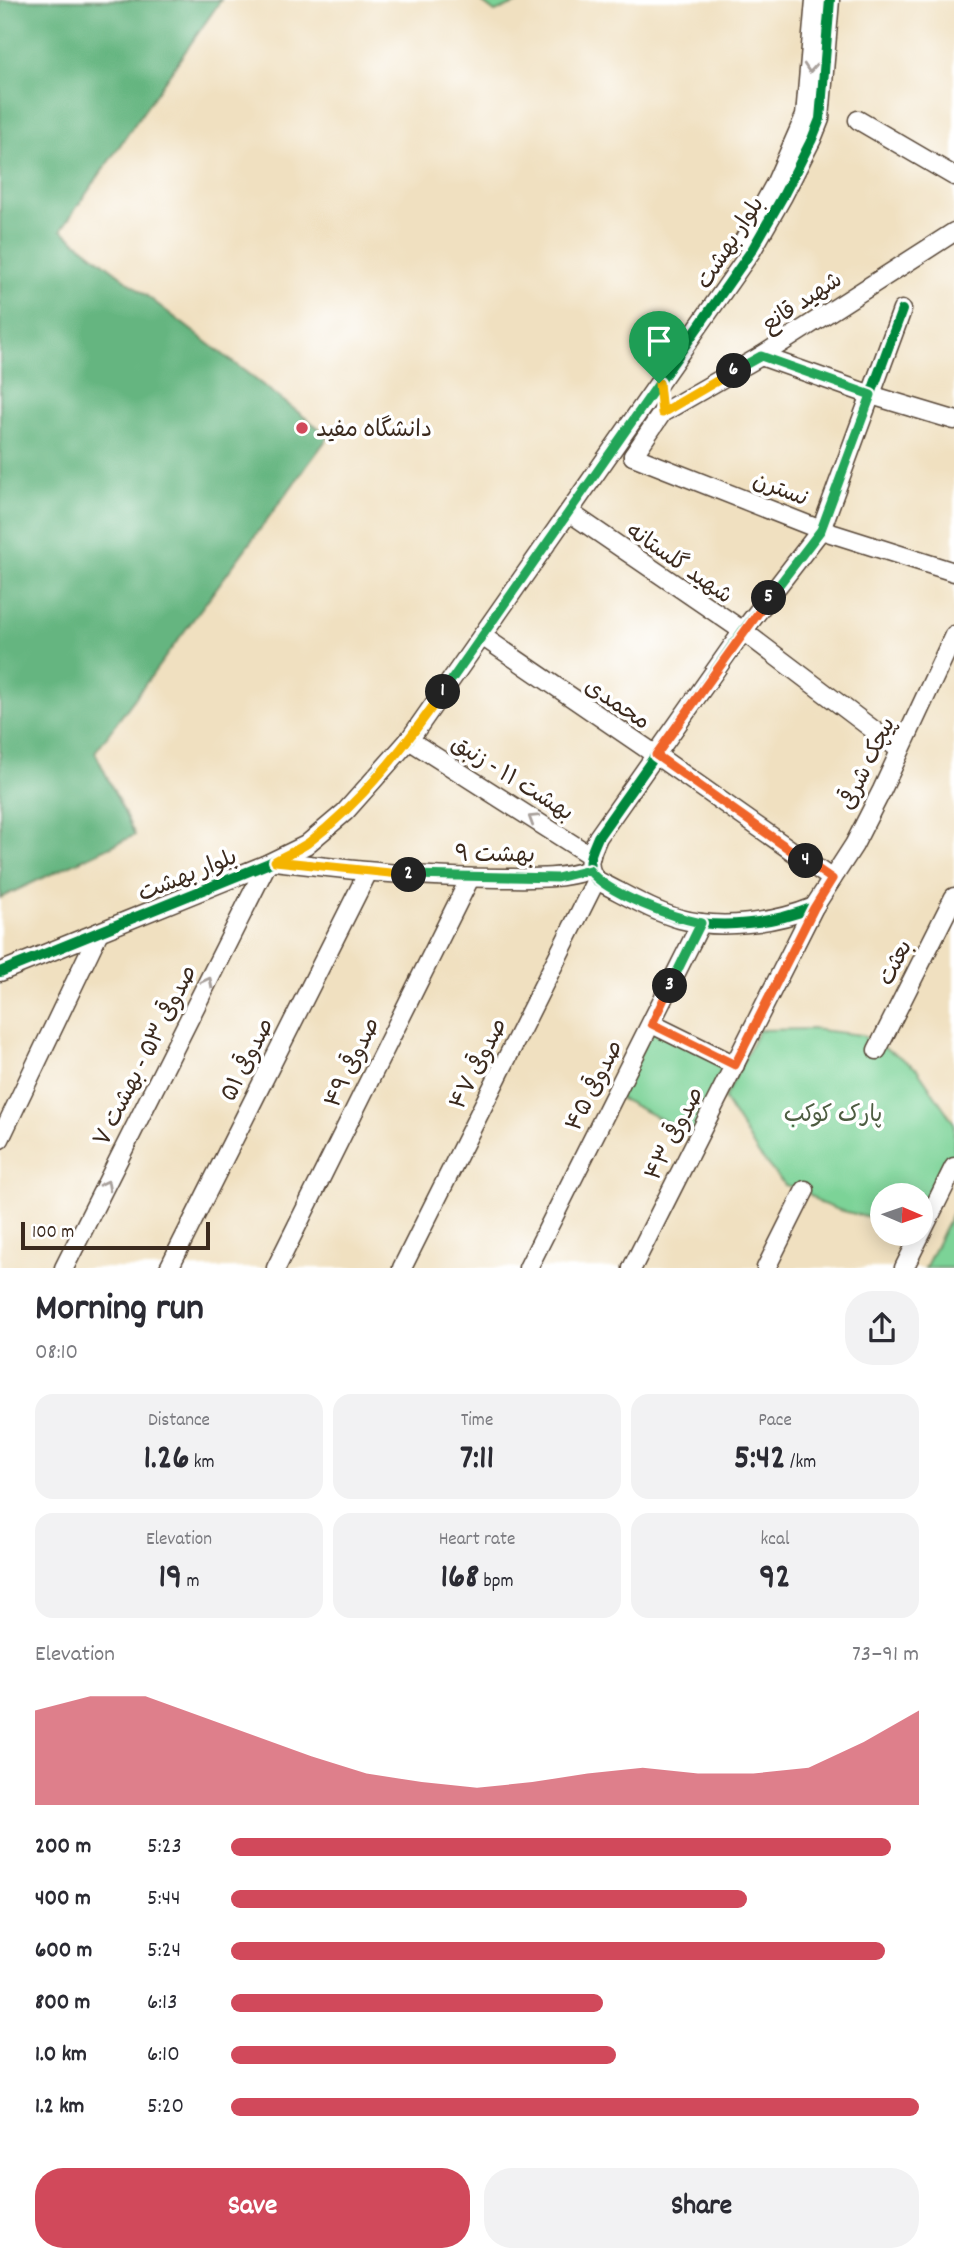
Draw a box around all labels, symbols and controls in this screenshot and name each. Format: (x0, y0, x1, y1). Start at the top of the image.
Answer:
one-way arrow (803, 63, 818, 74)
street label: بلوار بهشت (690, 191, 774, 297)
street label: شهید قانع (756, 265, 850, 343)
pin (629, 311, 689, 383)
icon: arrive (640, 322, 678, 360)
pin: 6 (716, 354, 752, 388)
text: 6 (729, 357, 738, 384)
place label: دانشگاه مفید (316, 415, 432, 448)
marker: دانشگاه مفید (294, 420, 310, 436)
street label: نسترن (747, 466, 812, 517)
street label: شهید گلستانه (618, 516, 738, 614)
pin: 5 (752, 580, 786, 616)
text: 5 (764, 584, 773, 611)
street label: محمدی (577, 672, 655, 740)
pin: 1 (426, 674, 460, 710)
text: 1 (440, 678, 445, 705)
street label: پیچک شرقی (832, 712, 906, 816)
street label: بهشت ۱۱ - زنبق (443, 729, 579, 831)
one-way arrow (528, 815, 541, 827)
street label: بهشت ۹ (454, 839, 535, 874)
street label: بلوار بهشت (134, 842, 243, 912)
pin: 4 (788, 844, 824, 878)
text: 4 (802, 847, 809, 874)
pin: 2 (392, 858, 426, 892)
text: 2 (404, 861, 413, 888)
street label: بعثت (872, 935, 923, 992)
street label: صدوقی ۵۳ - بهشت ۷ (86, 960, 207, 1153)
pin: 3 (652, 968, 688, 1004)
text: 3 (665, 972, 674, 999)
one-way arrow (199, 977, 213, 989)
street label: صدوقی ۴۹ (317, 1012, 390, 1114)
street label: صدوقی ۵۱ (213, 1013, 284, 1108)
street label: صدوقی ۴۷ (442, 1013, 517, 1116)
street label: صدوقی ۴۵ (558, 1035, 633, 1138)
street label: صدوقی ۴۳ (638, 1081, 714, 1187)
park label: پارک کوکب (784, 1100, 882, 1133)
one-way arrow (97, 1180, 111, 1192)
north arrow (870, 1183, 933, 1246)
map controls (870, 1183, 933, 1246)
scale bar (21, 1219, 210, 1251)
text: 100 m (32, 1220, 74, 1247)
text: Morning run (35, 1283, 204, 1338)
button: share (845, 1291, 919, 1365)
text: 08:10 (35, 1337, 78, 1370)
text: Distance (148, 1408, 210, 1435)
text: Time (461, 1408, 493, 1435)
text: Pace (758, 1408, 792, 1435)
text: 1.26 (143, 1435, 189, 1485)
text: 7:11 (460, 1435, 494, 1485)
text: 5:42 (734, 1435, 786, 1485)
text: km (189, 1450, 215, 1477)
text: /km (786, 1450, 816, 1477)
text: Elevation (146, 1527, 212, 1554)
text: Heart rate (439, 1527, 515, 1554)
text: kcal (761, 1527, 789, 1554)
text: 19 (158, 1554, 182, 1604)
text: 168 (440, 1554, 479, 1604)
text: 92 (759, 1554, 791, 1604)
text: m (182, 1569, 200, 1596)
text: bpm (479, 1569, 514, 1596)
text: Elevation (35, 1639, 115, 1672)
text: 73–91 m (852, 1639, 919, 1672)
text: 200 m (35, 1831, 91, 1864)
text: 5:23 (147, 1831, 182, 1864)
text: 400 m (35, 1883, 91, 1916)
text: 5:44 (147, 1883, 181, 1916)
text: 600 m (35, 1935, 92, 1968)
text: 5:24 (147, 1935, 181, 1968)
text: 800 m (35, 1987, 90, 2020)
text: 6:13 (147, 1987, 177, 2020)
text: 1.0 km (35, 2039, 87, 2072)
text: 6:10 (147, 2039, 180, 2072)
text: 1.2 km (35, 2091, 84, 2124)
text: 5:20 (147, 2091, 184, 2124)
button: Save (35, 2168, 470, 2248)
button: Share (484, 2168, 919, 2248)

